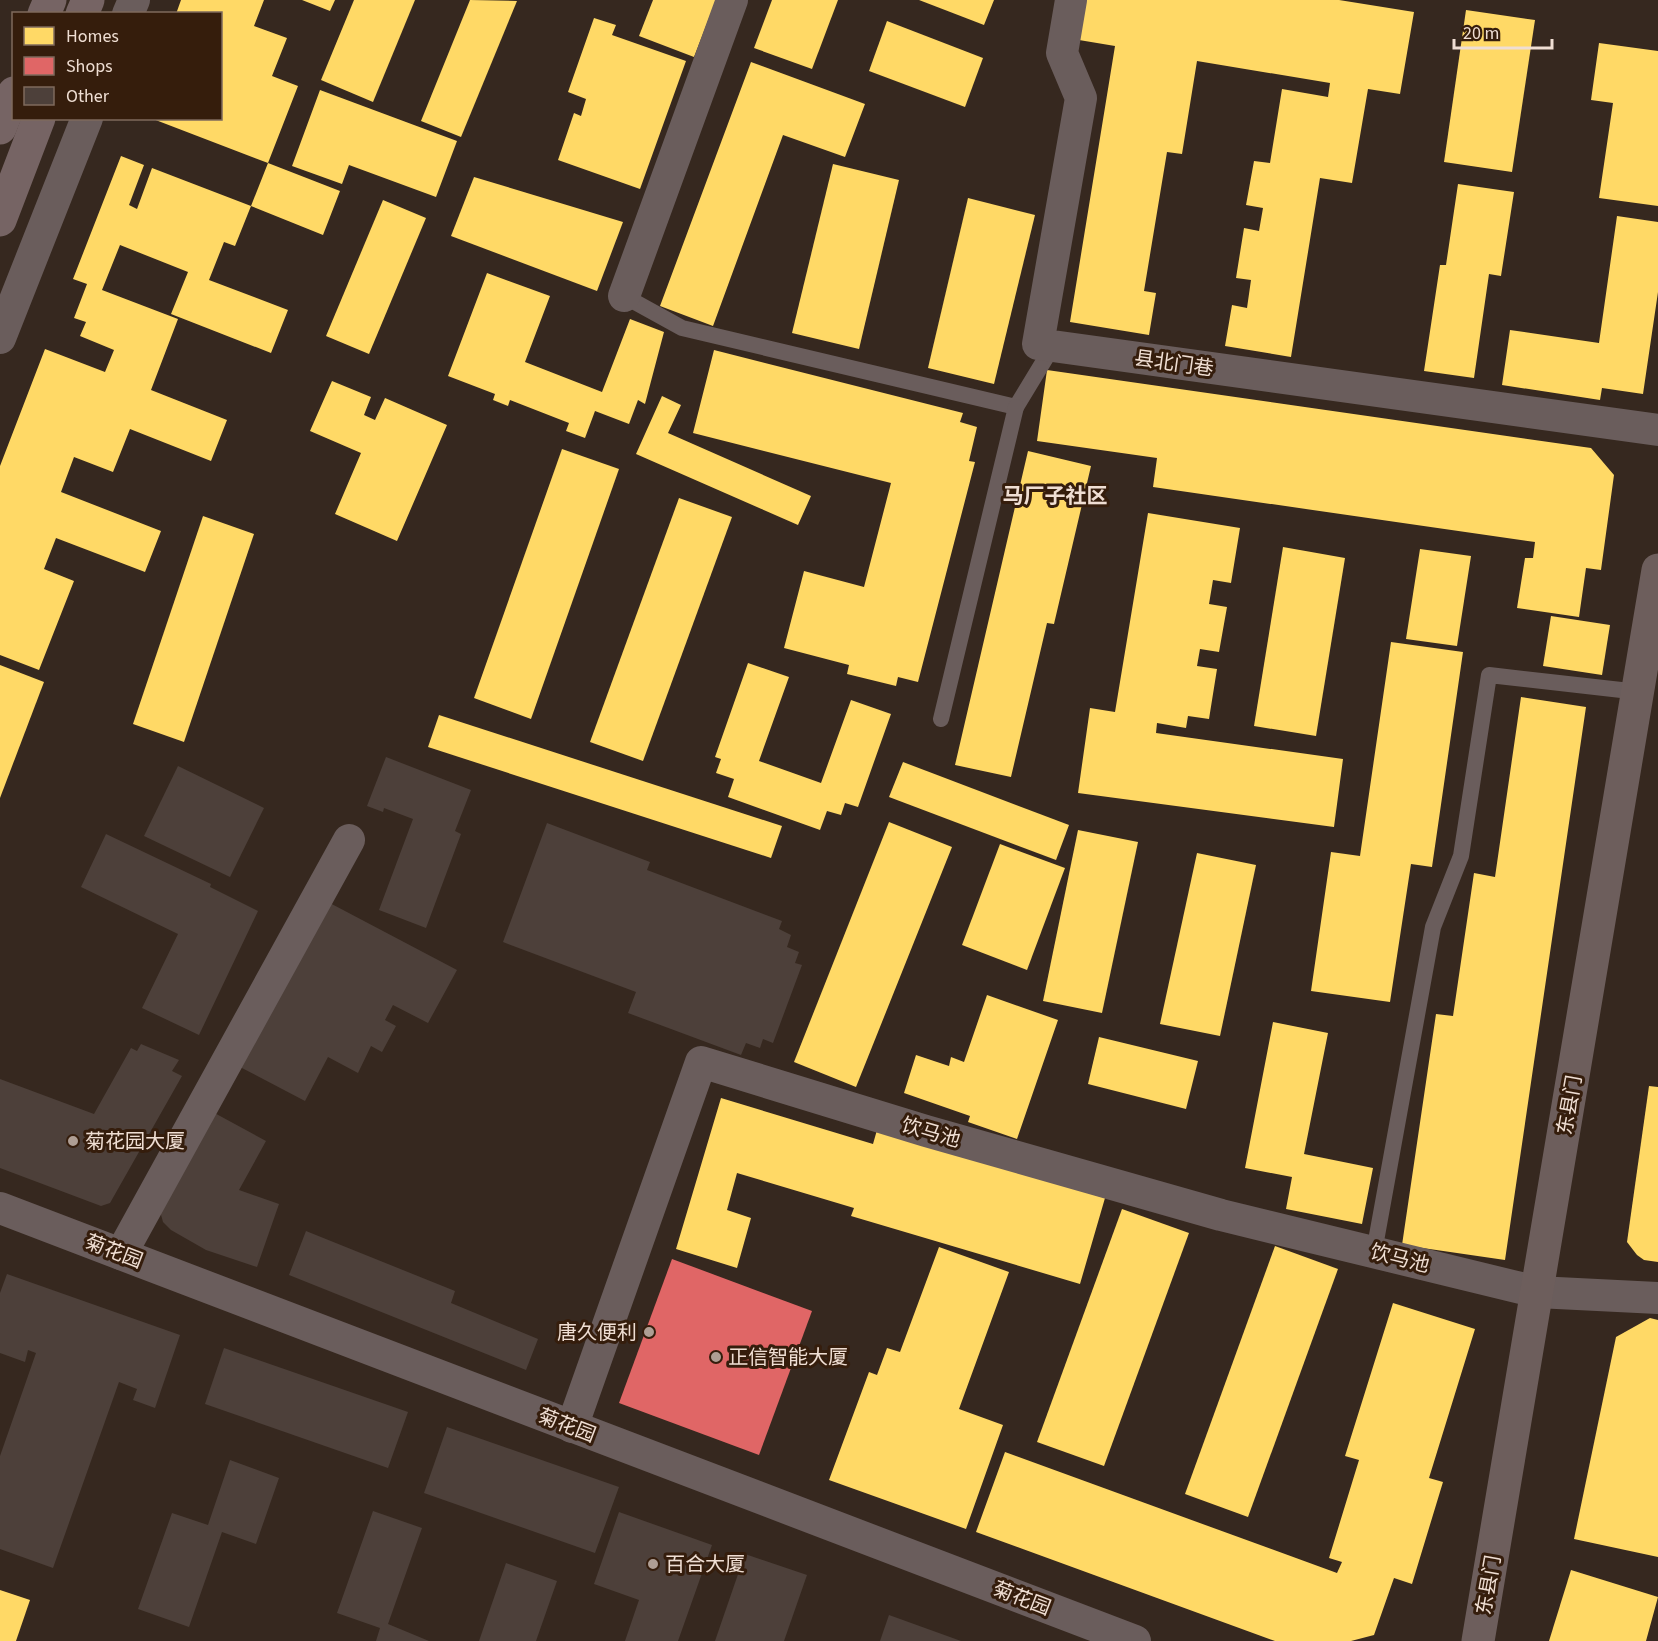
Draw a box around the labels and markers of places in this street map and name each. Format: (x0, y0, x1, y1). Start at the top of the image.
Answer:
place label: 菊花园大厦 (85, 1128, 185, 1156)
marker: 菊花园大厦 (66, 1134, 80, 1148)
place label: 唐久便利 (557, 1319, 637, 1347)
marker: 唐久便利 (642, 1325, 656, 1339)
place label: 正信智能大厦 (728, 1344, 848, 1372)
marker: 正信智能大厦 (709, 1350, 723, 1364)
place label: 百合大厦 (665, 1551, 745, 1579)
marker: 百合大厦 (646, 1557, 660, 1571)

